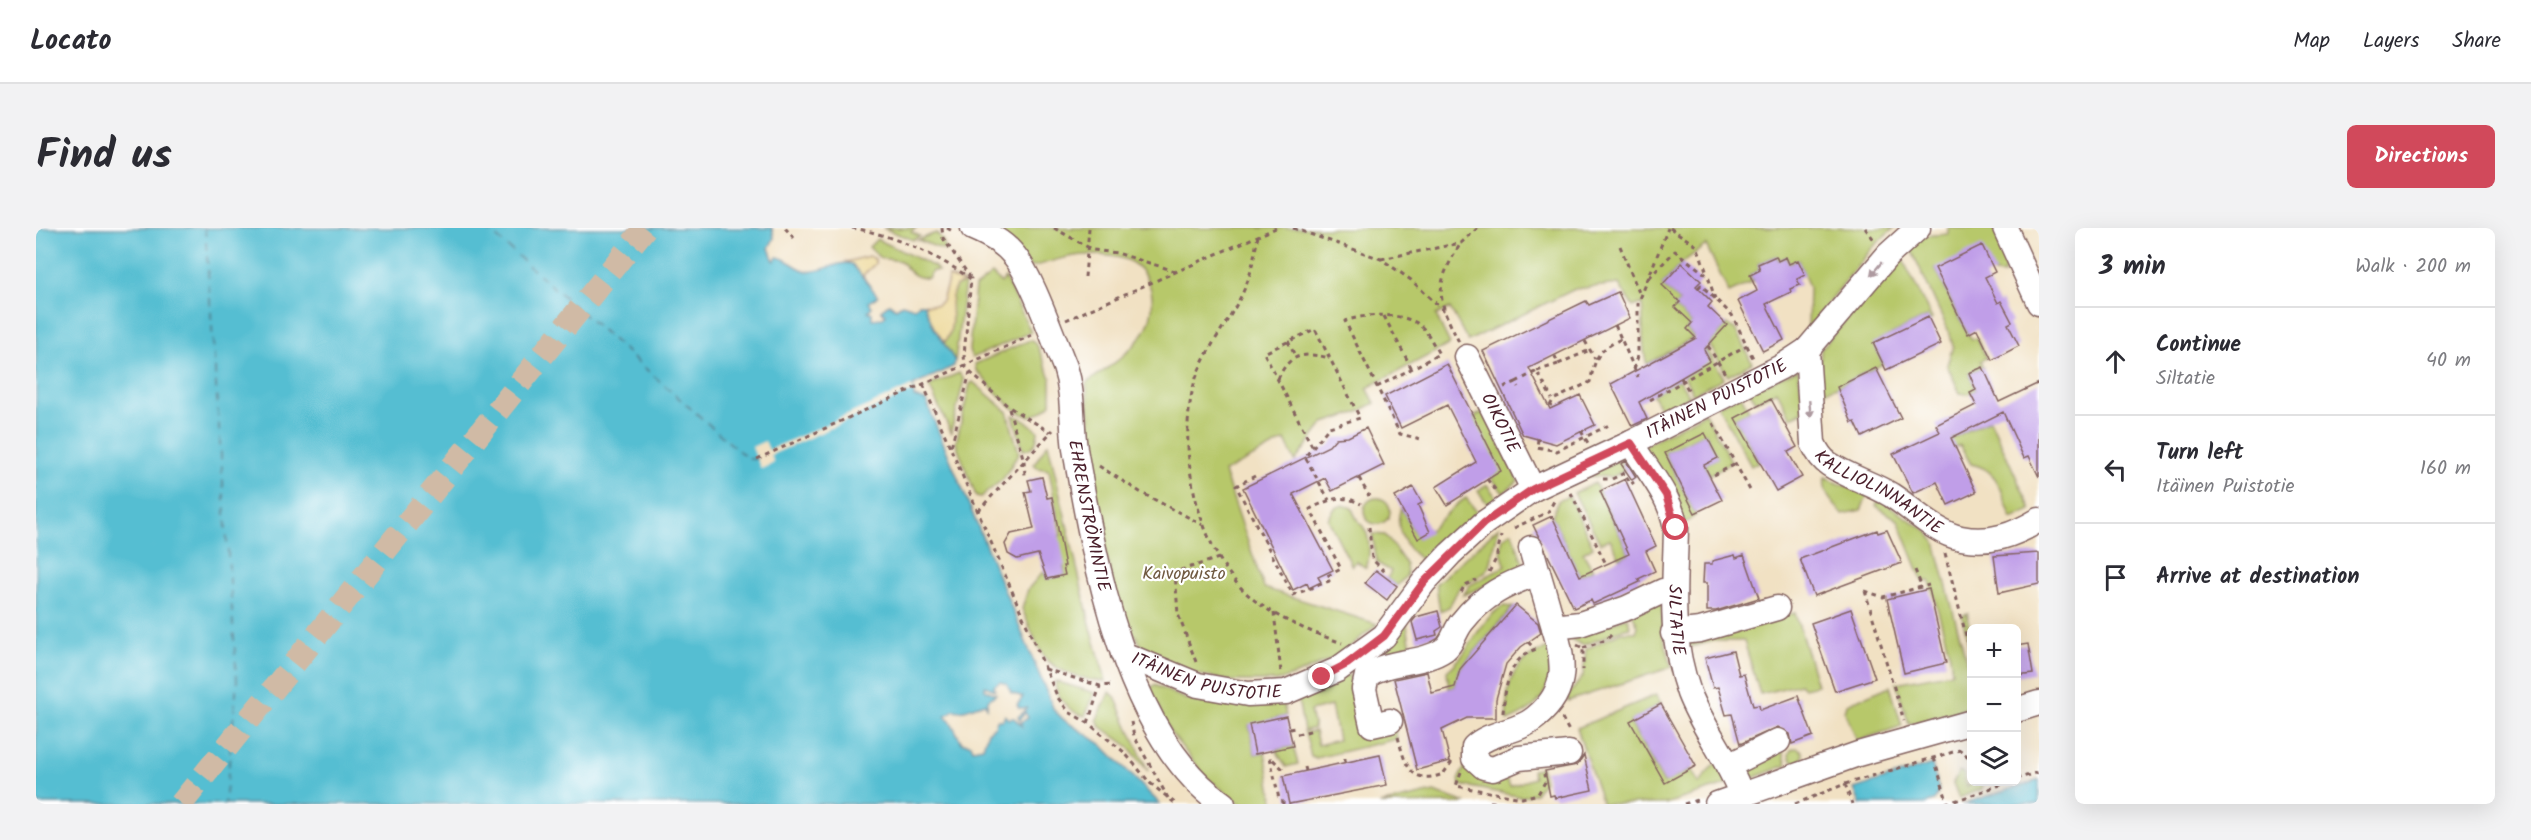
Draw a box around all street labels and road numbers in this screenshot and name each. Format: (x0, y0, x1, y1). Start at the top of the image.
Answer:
street label: ITÄINEN PUISTOTIE (1641, 351, 1794, 448)
street label: OIKOTIE (1473, 388, 1528, 459)
street label: EHRENSTRÖMINTIE (1059, 438, 1118, 595)
street label: KALLIOLINNANTIE (1806, 443, 1949, 543)
street label: SILTATIE (1660, 584, 1693, 658)
street label: ITÄINEN PUISTOTIE (1127, 644, 1283, 709)

